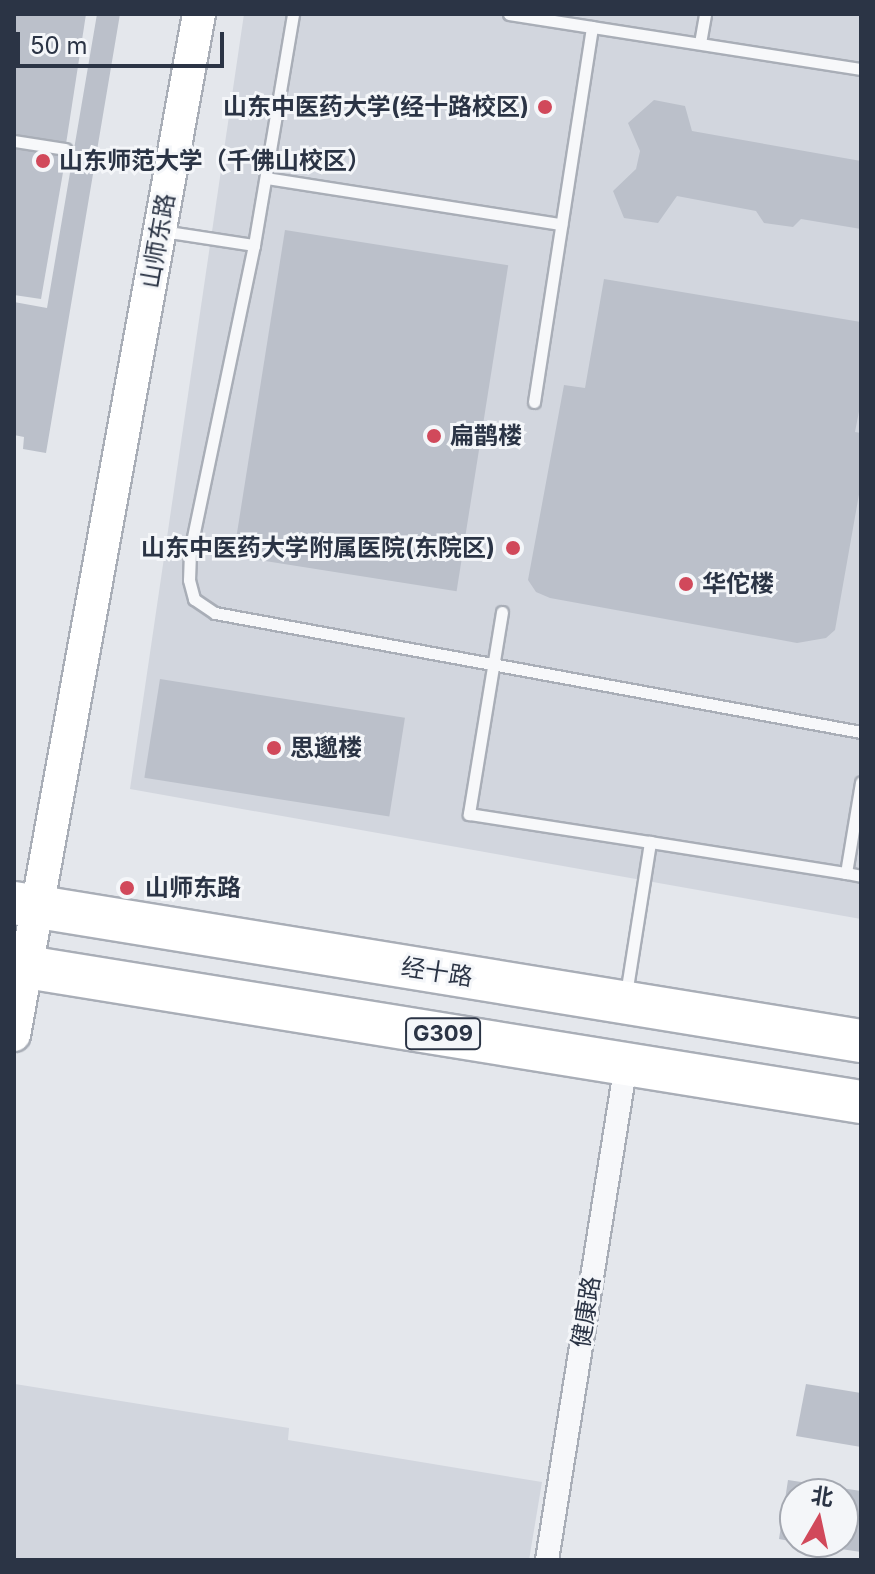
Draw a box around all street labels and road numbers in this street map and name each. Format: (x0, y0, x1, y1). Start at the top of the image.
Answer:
street label: 山师东路 (135, 191, 181, 291)
street label: 经十路 (399, 952, 475, 992)
road number: G309 (405, 1016, 481, 1052)
street label: 健康路 (566, 1274, 606, 1350)

